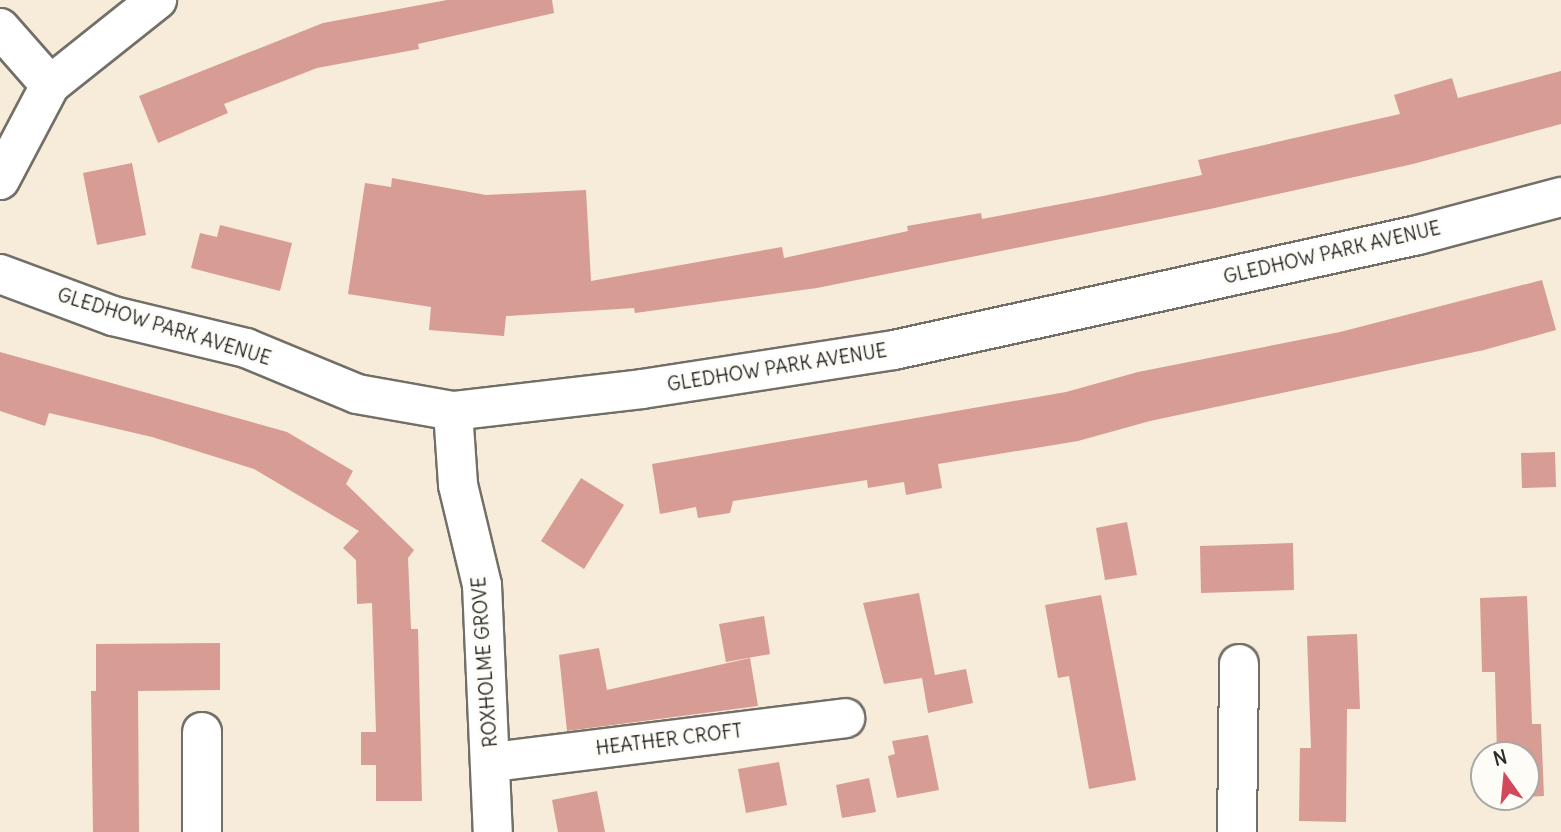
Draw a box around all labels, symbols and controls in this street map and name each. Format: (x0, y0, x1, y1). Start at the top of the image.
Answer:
street label: GLEDHOW PARK AVENUE (1221, 217, 1443, 289)
street label: GLEDHOW PARK AVENUE (54, 284, 274, 370)
street label: GLEDHOW PARK AVENUE (666, 339, 888, 397)
street label: ROXHOLME GROVE (468, 576, 502, 748)
street label: HEATHER CROFT (594, 720, 744, 760)
north arrow (1470, 741, 1540, 811)
text: N (1491, 744, 1510, 771)

